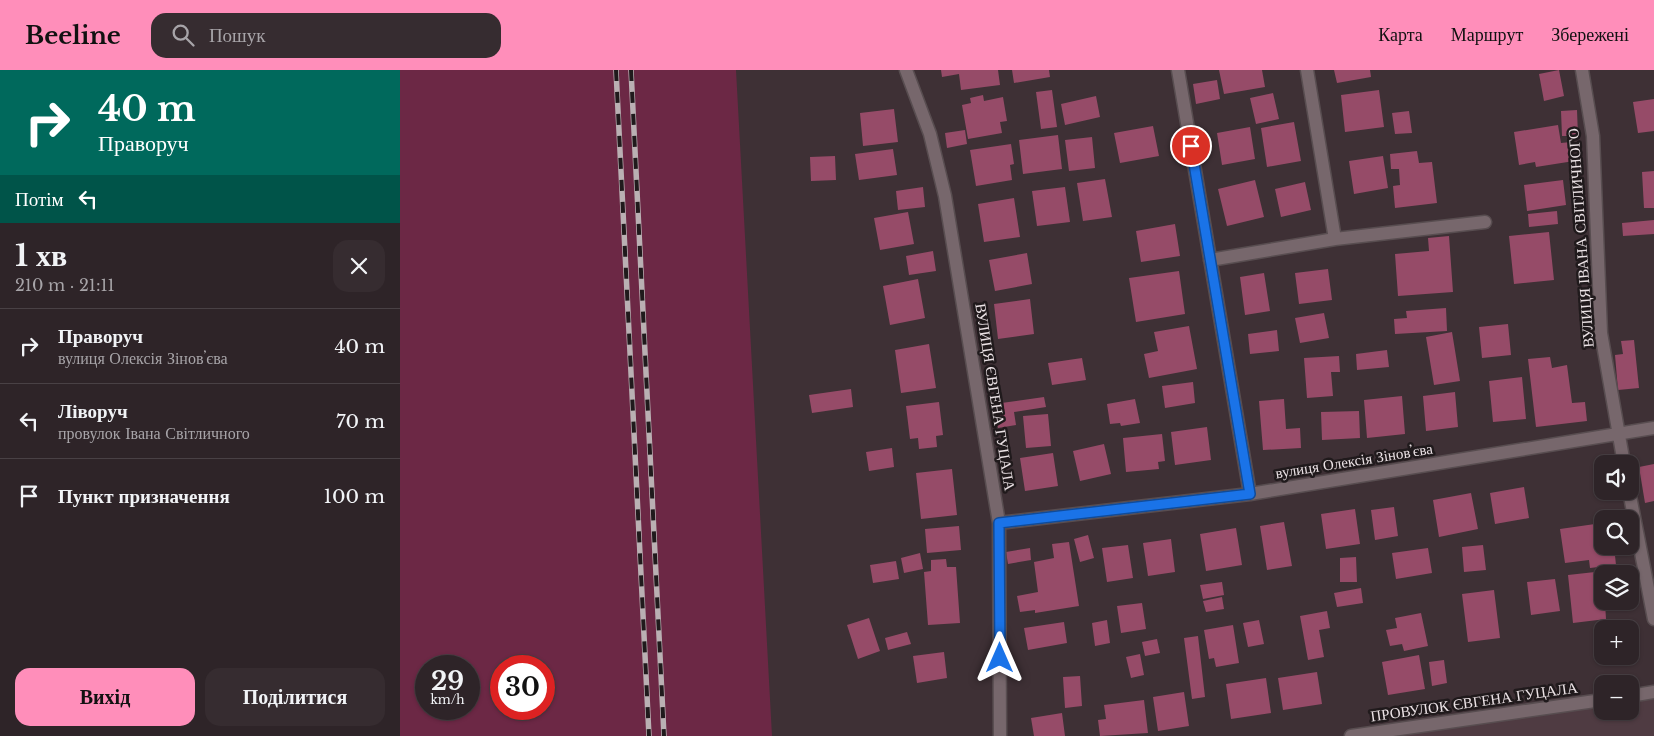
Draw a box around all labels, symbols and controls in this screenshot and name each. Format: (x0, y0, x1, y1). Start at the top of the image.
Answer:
search box (151, 13, 501, 58)
text: Beeline (25, 21, 121, 50)
icon: search (169, 21, 197, 49)
text: Пошук (209, 24, 265, 47)
text: Карта (1378, 24, 1423, 46)
text: Маршрут (1451, 24, 1523, 46)
text: Збережені (1551, 24, 1629, 46)
text: 40 m (98, 87, 196, 130)
icon: right (15, 90, 80, 155)
pin (1170, 125, 1212, 167)
street label: ВУЛИЦЯ ІВАНА СВІТЛИЧНОГО (1563, 128, 1598, 348)
text: Праворуч (98, 130, 189, 157)
icon: arrive (1177, 132, 1205, 160)
icon: left (74, 185, 102, 213)
text: Потім (15, 188, 64, 211)
text: 1 хв (15, 237, 67, 274)
button: close (333, 240, 385, 292)
text: 210 m · 21:11 (15, 275, 115, 295)
street label: ВУЛИЦЯ ЄВГЕНА ГУЦАЛА (971, 302, 1020, 492)
text: Праворуч (58, 325, 143, 348)
icon: right (15, 332, 43, 360)
text: 40 m (334, 335, 385, 358)
text: вулиця Олексія Зіновʼєва (58, 348, 228, 368)
text: Ліворуч (58, 400, 128, 423)
icon: left (15, 407, 43, 435)
text: 70 m (336, 410, 385, 433)
text: провулок Івана Світличного (58, 423, 250, 443)
street label: вулиця Олексія Зіновʼєва (1274, 439, 1434, 482)
map controls (1594, 455, 1639, 720)
button: sound (1594, 455, 1639, 500)
icon: arrive (15, 482, 43, 510)
text: Пункт призначення (58, 485, 230, 508)
text: 100 m (324, 485, 385, 508)
button: search (1594, 510, 1639, 555)
button: layers (1594, 565, 1639, 610)
button: + (1594, 620, 1639, 665)
position arrow (973, 631, 1025, 683)
speed limit sign: 30 (490, 655, 555, 720)
text: 29 (431, 666, 464, 697)
button: Вихід (15, 668, 195, 726)
button: Поділитися (205, 668, 385, 726)
button: − (1594, 675, 1639, 720)
street label: ПРОВУЛОК ЄВГЕНА ГУЦАЛА (1369, 678, 1579, 725)
text: km/h (430, 692, 465, 707)

